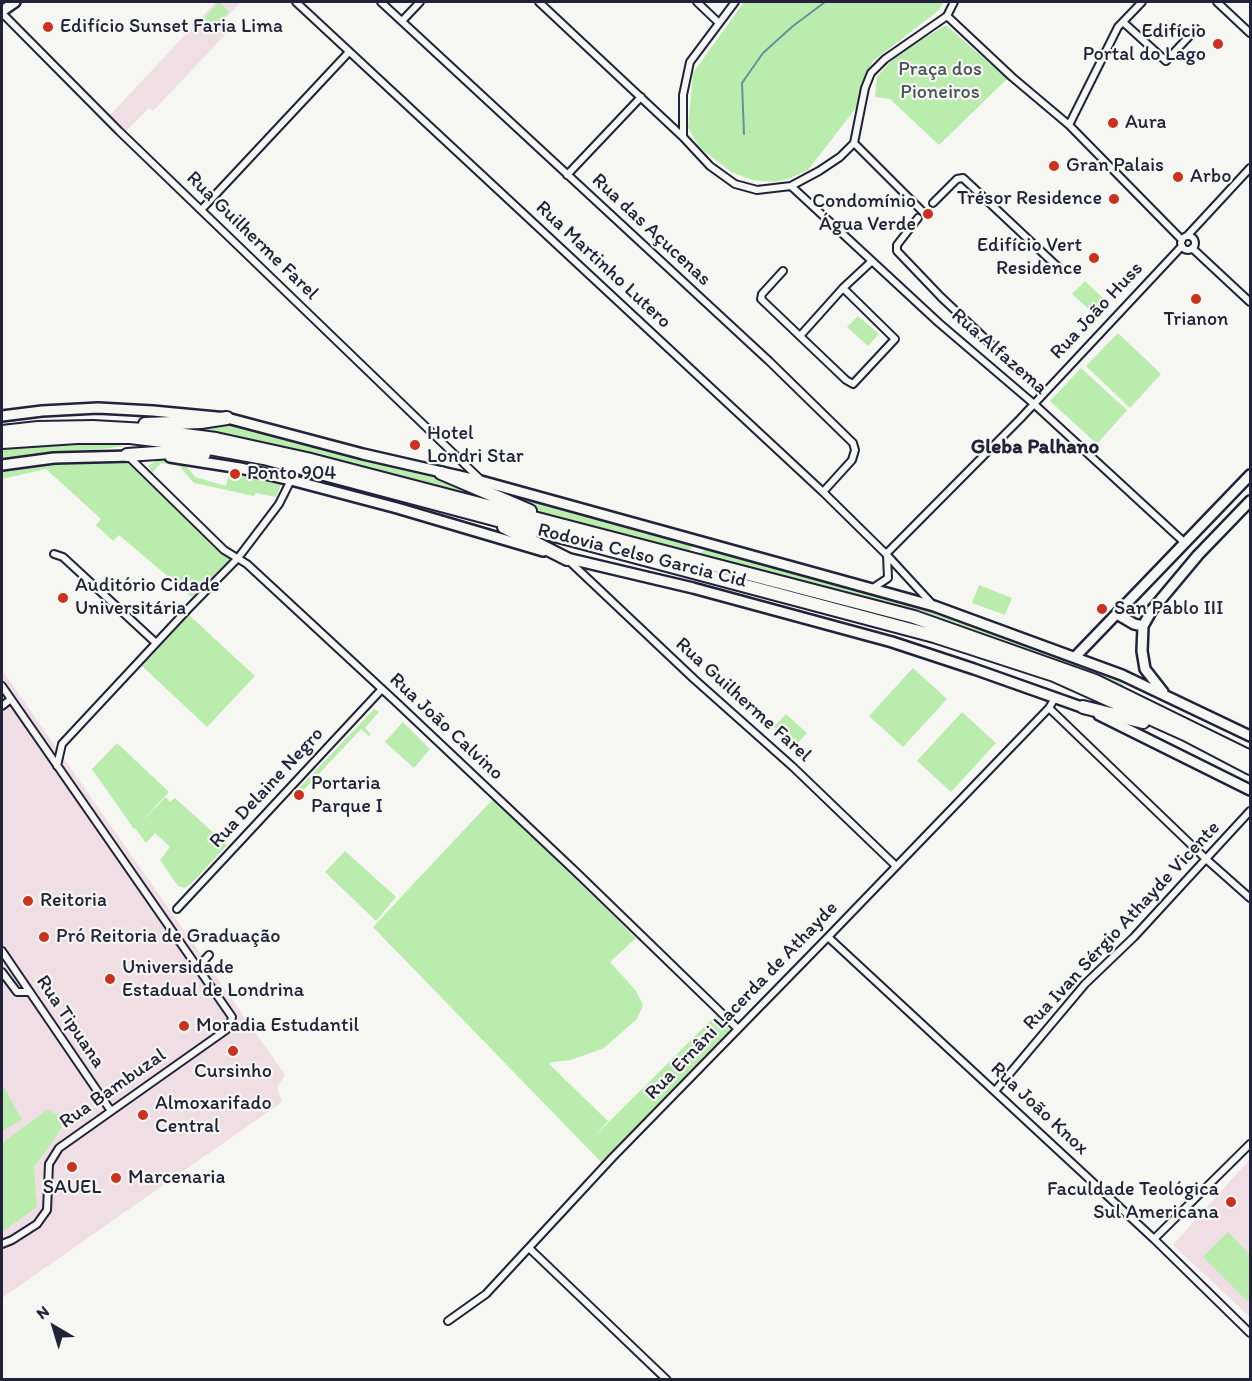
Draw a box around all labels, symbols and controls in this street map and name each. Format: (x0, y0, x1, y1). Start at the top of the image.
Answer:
place label: Edifício Sunset Faria Lima (60, 15, 283, 39)
marker: Edifício Sunset Faria Lima (41, 20, 55, 34)
place label: Edifício Portal do Lago (1083, 20, 1206, 67)
marker: Edifício Portal do Lago (1211, 37, 1225, 51)
park label: Praça dos Pioneiros (898, 58, 982, 105)
place label: Aura (1125, 111, 1166, 135)
marker: Aura (1106, 116, 1120, 130)
place label: Gran Palais (1066, 154, 1164, 178)
marker: Gran Palais (1047, 159, 1061, 173)
place label: Arbo (1190, 165, 1231, 189)
street label: Rua Guilherme Farel (181, 167, 323, 305)
street label: Rua das Açucenas (586, 169, 716, 291)
marker: Arbo (1171, 170, 1185, 184)
place label: Trésor Residence (957, 187, 1102, 211)
place label: Condomínio Água Verde (812, 190, 916, 237)
marker: Trésor Residence (1107, 192, 1121, 206)
street label: Rua Martinho Lutero (530, 196, 676, 334)
marker: Condomínio Água Verde (921, 207, 935, 221)
place label: Edifício Vert Residence (977, 234, 1082, 281)
marker: Edifício Vert Residence (1087, 251, 1101, 265)
street label: Rua João Huss (1046, 257, 1148, 365)
marker: Trianon (1189, 292, 1203, 306)
street label: Rua Alfazema (946, 304, 1052, 400)
place label: Trianon (1164, 308, 1228, 332)
place label: Hotel Londri Star (427, 422, 524, 469)
district label: Gleba Palhano (971, 435, 1099, 461)
marker: Hotel Londri Star (408, 438, 422, 452)
place label: Ponto 904 (247, 462, 336, 486)
marker: Ponto 904 (228, 467, 242, 481)
street label: Rodovia Celso Garcia Cid (535, 518, 749, 594)
place label: Auditório Cidade Universitária (75, 574, 220, 621)
marker: Auditório Cidade Universitária (56, 591, 70, 605)
place label: San Pablo III (1114, 597, 1223, 621)
marker: San Pablo III (1095, 602, 1109, 616)
street label: Rua Guilherme Farel (670, 633, 816, 767)
street label: Rua João Calvino (384, 668, 508, 786)
street label: Rua Delaine Negro (205, 723, 329, 853)
place label: Portaria Parque I (311, 772, 383, 819)
marker: Portaria Parque I (292, 788, 306, 802)
street label: Rua Ivan Sérgio Athayde Vicente (1019, 816, 1225, 1036)
place label: Reitoria (40, 889, 107, 913)
marker: Reitoria (21, 894, 35, 908)
street label: Rua Ernâni Lacerda de Athayde (641, 897, 843, 1105)
place label: Pró Reitoria de Graduação (56, 925, 281, 949)
marker: Pró Reitoria de Graduação (37, 930, 51, 944)
place label: Universidade Estadual de Londrina (122, 956, 304, 1003)
street label: Rua Tipuana (30, 971, 110, 1073)
marker: Universidade Estadual de Londrina (103, 972, 117, 986)
place label: Moradia Estudantil (196, 1014, 359, 1038)
marker: Moradia Estudantil (177, 1019, 191, 1033)
street label: Rua Bambuzal (55, 1044, 171, 1134)
marker: Cursinho (226, 1044, 240, 1058)
street label: Rua João Knox (985, 1057, 1093, 1161)
place label: Cursinho (194, 1060, 272, 1084)
place label: Almoxarifado Central (155, 1092, 272, 1139)
marker: Almoxarifado Central (136, 1108, 150, 1122)
marker: SAUEL (65, 1160, 79, 1174)
place label: Marcenaria (128, 1166, 225, 1190)
marker: Marcenaria (109, 1171, 123, 1185)
place label: SAUEL (43, 1176, 101, 1200)
place label: Faculdade Teológica Sul Americana (1047, 1178, 1219, 1225)
marker: Faculdade Teológica Sul Americana (1224, 1195, 1238, 1209)
north arrow (24, 1297, 84, 1357)
text: N (33, 1302, 53, 1323)

